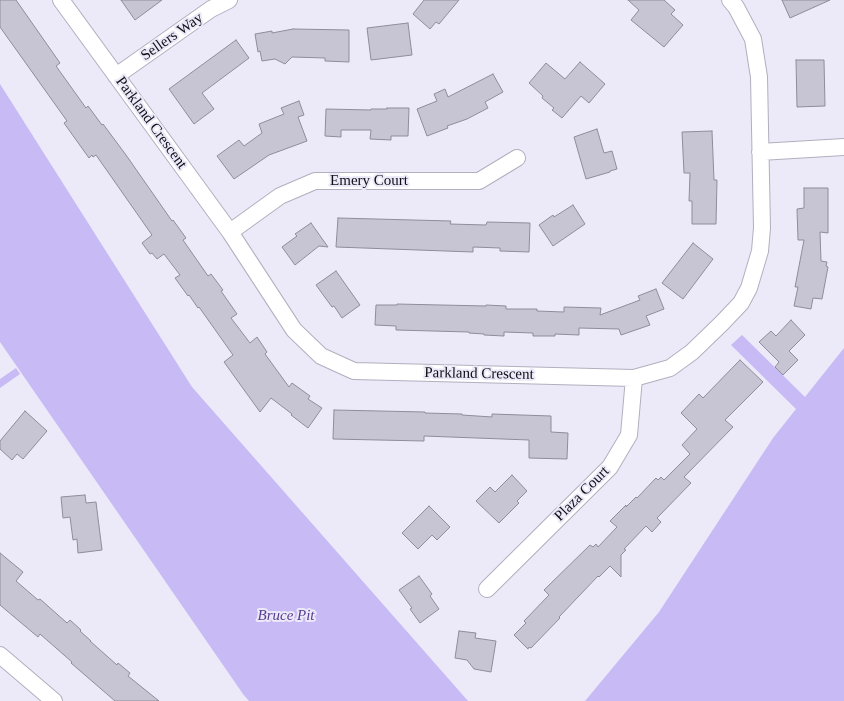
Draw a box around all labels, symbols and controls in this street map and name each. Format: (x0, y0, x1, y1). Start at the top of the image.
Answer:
street label: Sellers Way (137, 9, 207, 65)
street label: Parkland Crescent (112, 73, 190, 173)
street label: Emery Court (330, 172, 408, 190)
street label: Parkland Crescent (424, 364, 534, 384)
street label: Plaza Court (551, 463, 613, 525)
park label: Bruce Pit (257, 607, 315, 625)

